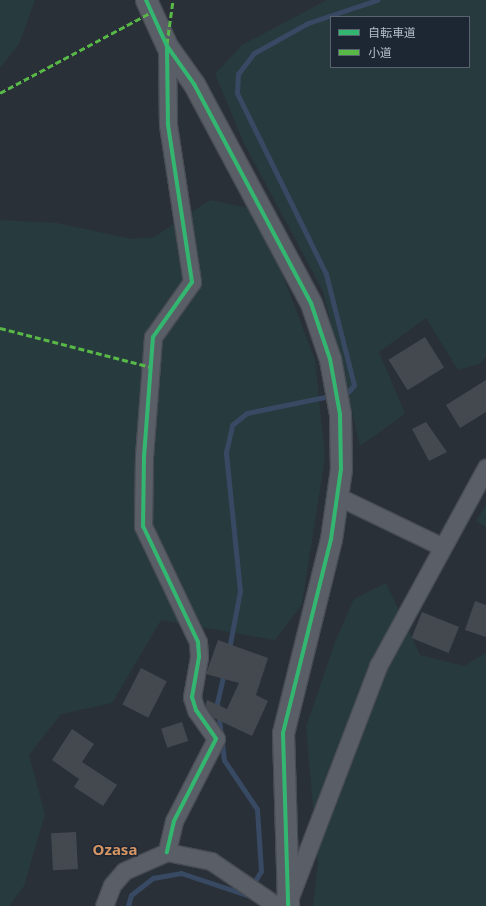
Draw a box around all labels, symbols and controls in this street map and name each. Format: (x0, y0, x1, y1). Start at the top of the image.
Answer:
legend (330, 16, 470, 68)
text: 自転車道 (368, 24, 416, 41)
text: 小道 (368, 44, 392, 61)
district label: Ozasa (93, 841, 137, 859)

